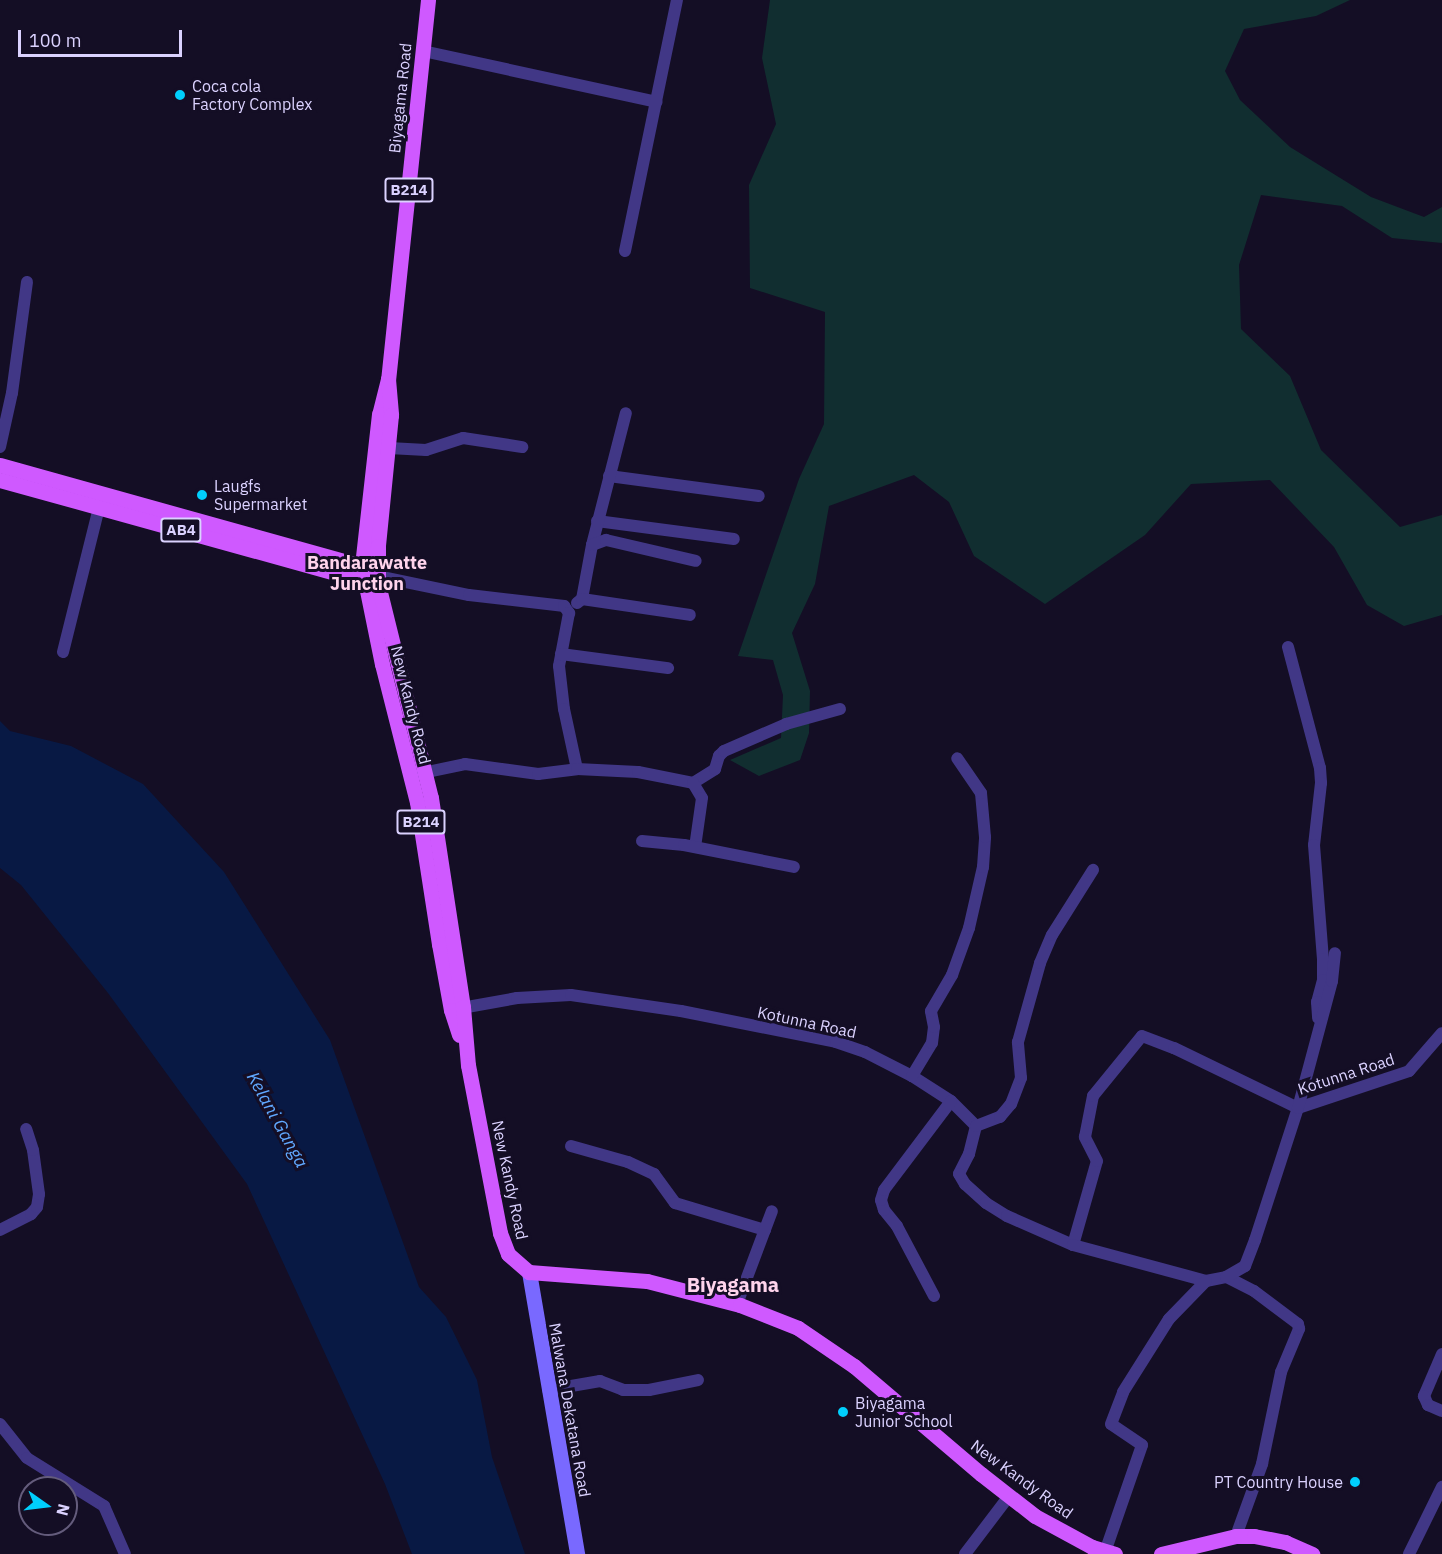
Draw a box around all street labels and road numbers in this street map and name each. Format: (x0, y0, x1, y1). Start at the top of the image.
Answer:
street label: Biyagama Road (385, 42, 415, 154)
road number: B214 (384, 178, 434, 202)
road number: AB4 (160, 518, 202, 542)
street label: New Kandy Road (387, 644, 435, 766)
road number: B214 (396, 810, 446, 834)
street label: Kotunna Road (756, 1002, 858, 1042)
street label: Kotunna Road (1295, 1049, 1397, 1099)
street label: New Kandy Road (488, 1119, 532, 1241)
street label: Malwana Dekatana Road (545, 1321, 595, 1499)
street label: New Kandy Road (967, 1436, 1077, 1522)

